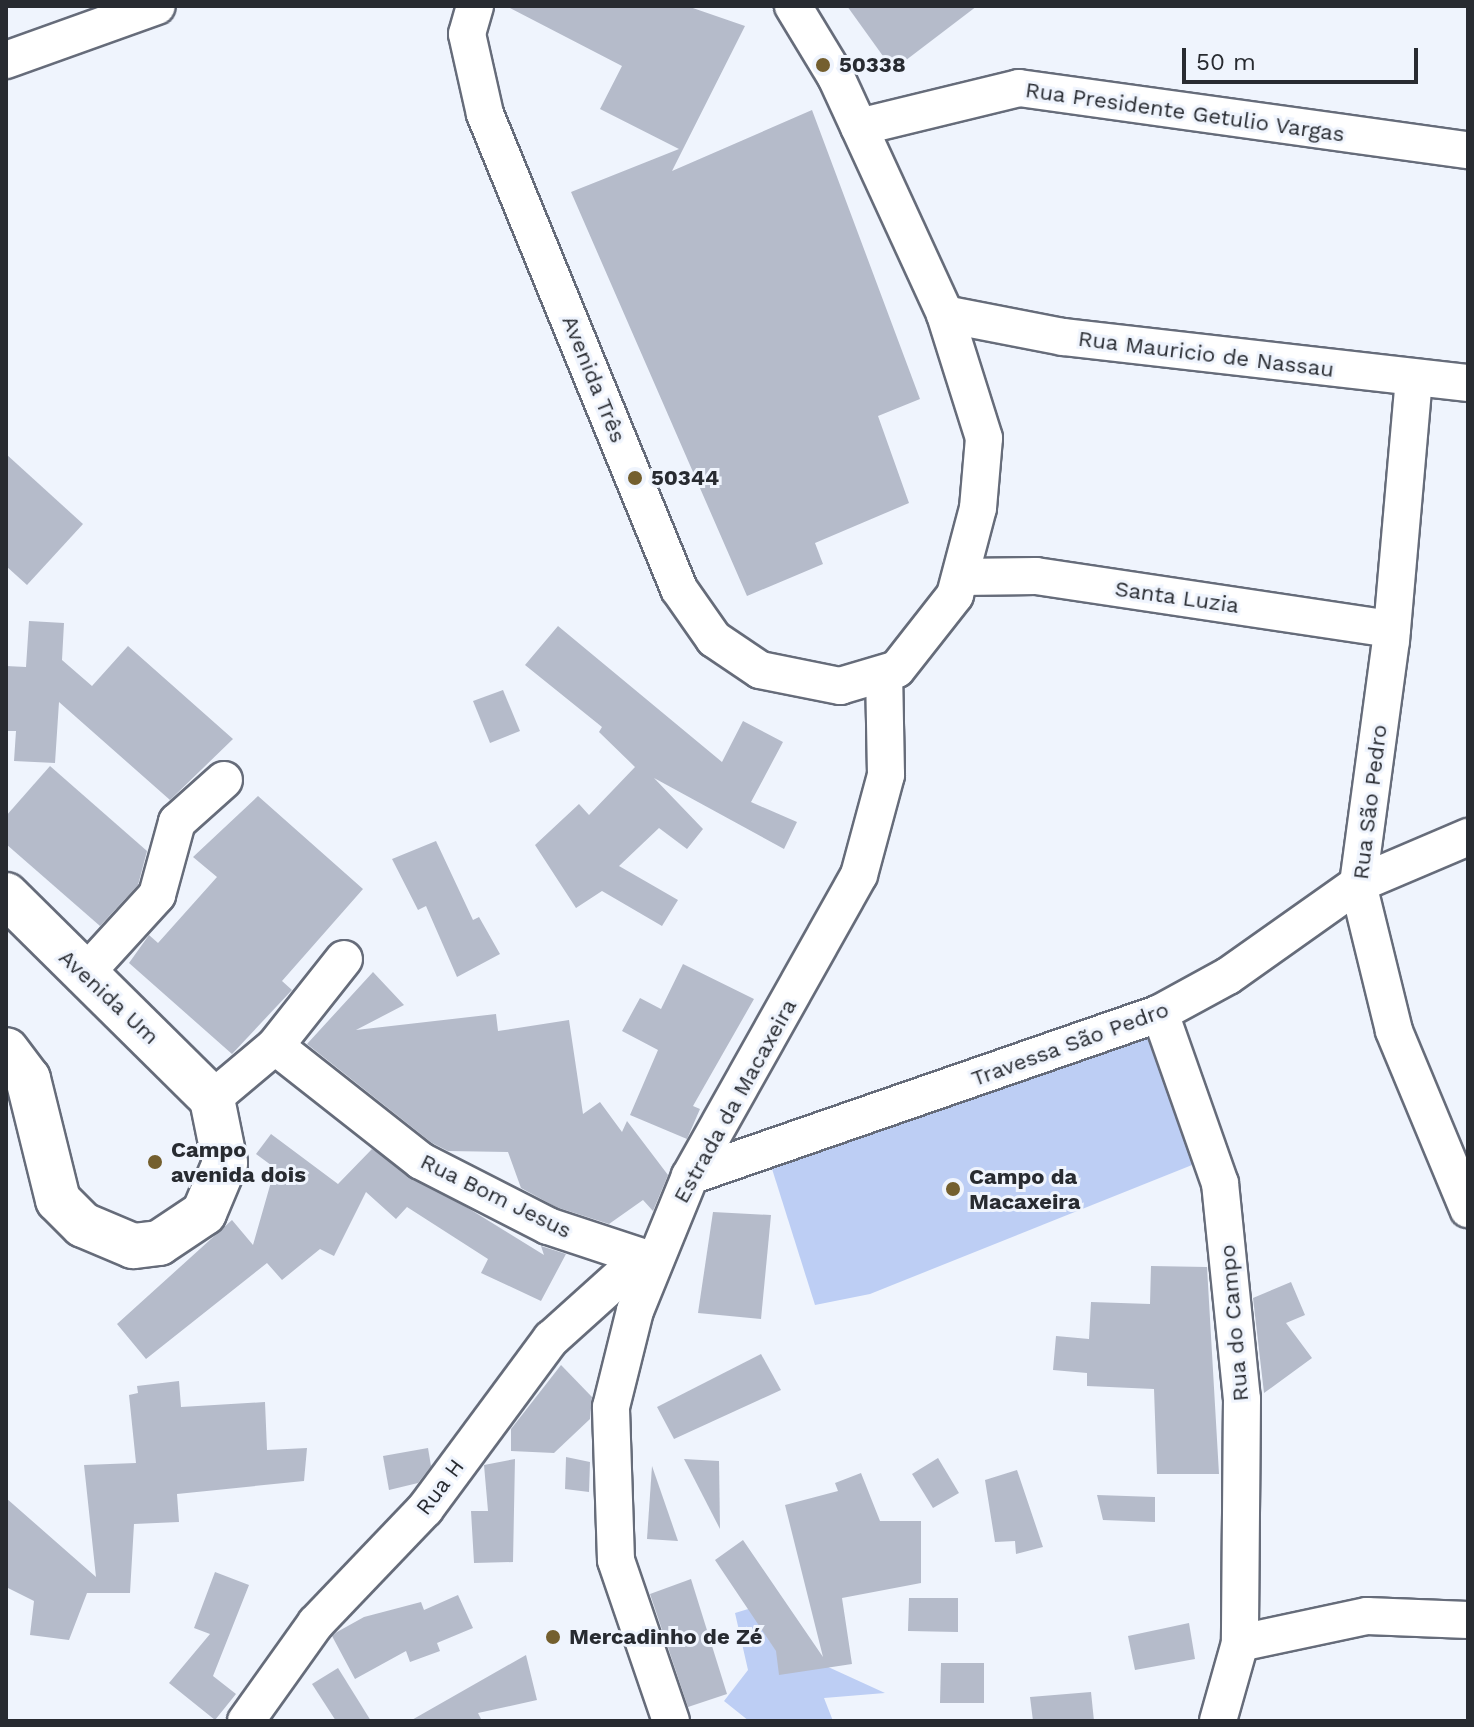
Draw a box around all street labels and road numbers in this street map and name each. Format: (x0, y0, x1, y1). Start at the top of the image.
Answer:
street label: Rua Presidente Getulio Vargas (1023, 76, 1347, 148)
street label: Avenida Três (556, 311, 632, 447)
street label: Rua Mauricio de Nassau (1076, 325, 1336, 383)
street label: Santa Luzia (1113, 575, 1241, 619)
street label: Rua São Pedro (1347, 723, 1393, 881)
street label: Avenida Um (53, 944, 165, 1050)
street label: Estrada da Macaxeira (668, 994, 802, 1208)
street label: Travessa São Pedro (968, 996, 1172, 1092)
street label: Rua Bom Jesus (416, 1148, 576, 1244)
street label: Rua do Campo (1214, 1243, 1254, 1403)
street label: Rua H (410, 1453, 470, 1521)

